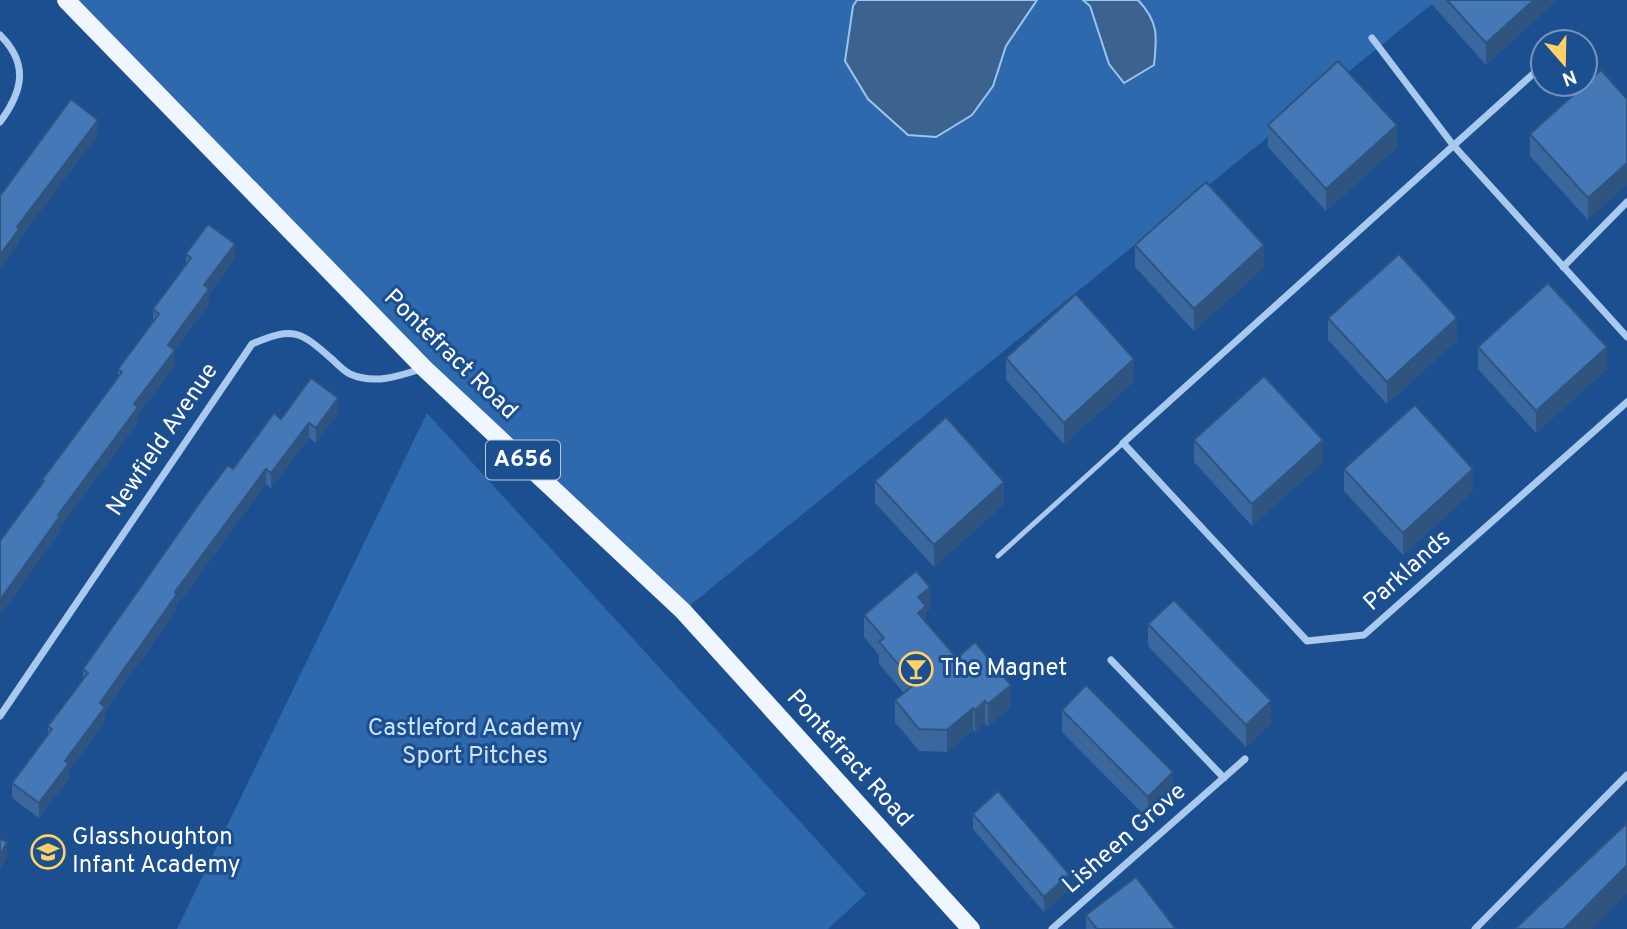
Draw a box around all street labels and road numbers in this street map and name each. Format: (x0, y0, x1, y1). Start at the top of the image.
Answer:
street label: Pontefract Road (377, 284, 523, 426)
street label: Newfield Avenue (101, 358, 225, 522)
road number: A656 (486, 440, 560, 480)
street label: Parklands (1358, 524, 1458, 618)
street label: Pontefract Road (779, 684, 919, 834)
street label: Lisheen Grove (1057, 777, 1193, 901)

